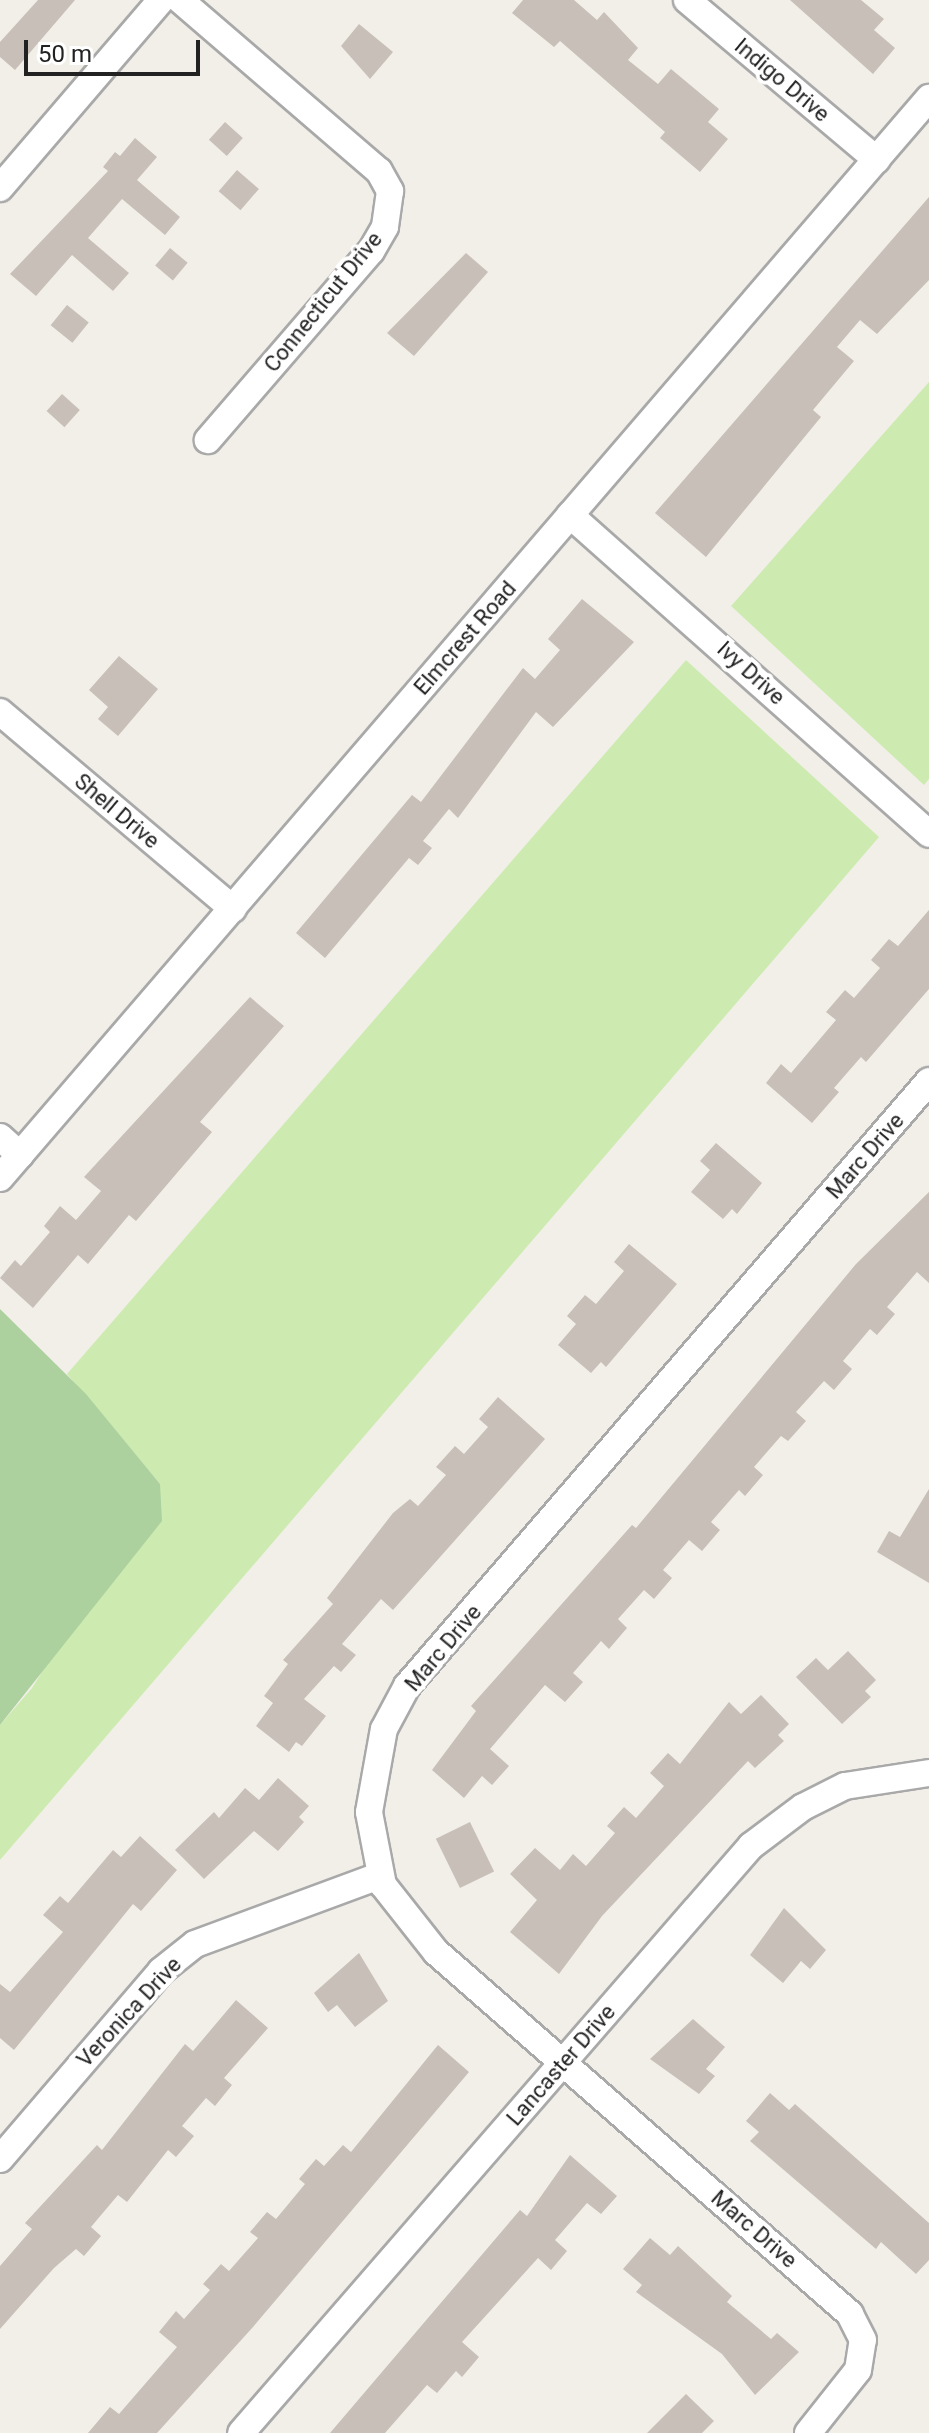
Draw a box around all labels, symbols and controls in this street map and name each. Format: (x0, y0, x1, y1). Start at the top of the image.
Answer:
scale bar (28, 24, 204, 74)
street label: Indigo Drive (729, 33, 835, 127)
text: 50 m (38, 40, 92, 68)
street label: Connecticut Drive (258, 227, 388, 377)
street label: Elmcrest Road (408, 576, 522, 700)
street label: Ivy Drive (712, 636, 790, 710)
street label: Shell Drive (69, 768, 165, 854)
street label: Marc Drive (821, 1108, 909, 1204)
street label: Marc Drive (399, 1599, 487, 1697)
street label: Veronica Drive (71, 1951, 187, 2073)
street label: Lancaster Drive (501, 1999, 621, 2131)
street label: Marc Drive (706, 2185, 802, 2273)

